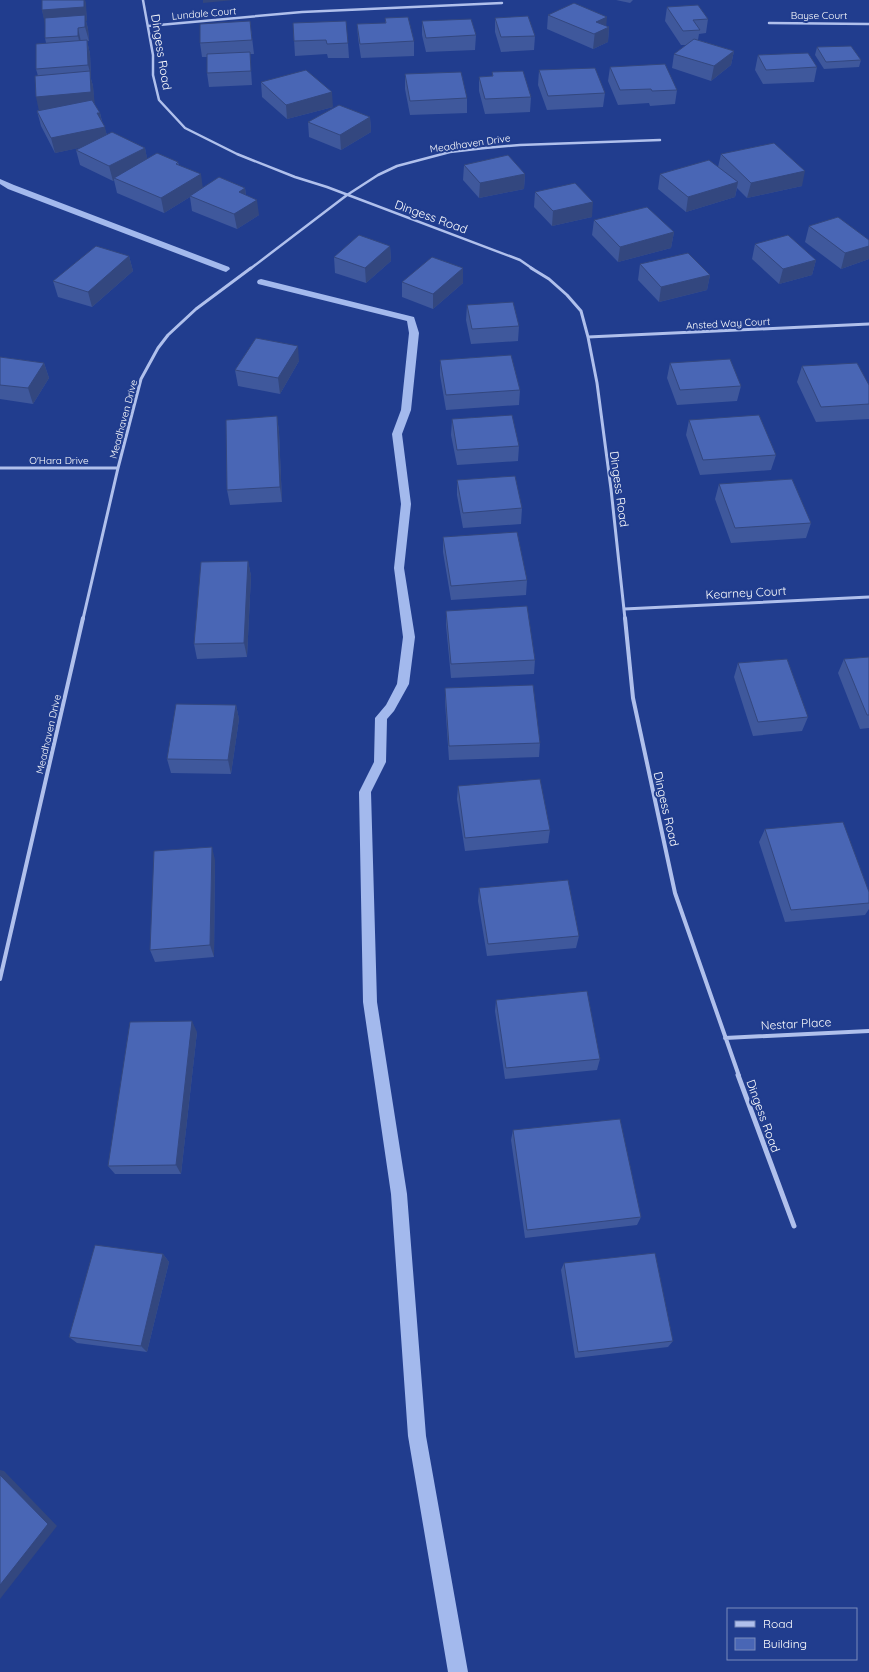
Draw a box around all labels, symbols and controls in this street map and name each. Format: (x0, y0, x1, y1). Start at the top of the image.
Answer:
street label: Lundale Court (171, 4, 238, 23)
street label: Bayse Court (791, 9, 848, 22)
street label: Dingess Road (148, 13, 175, 91)
street label: Meadhaven Drive (429, 131, 512, 156)
street label: Dingess Road (393, 196, 470, 237)
street label: Ansted Way Court (686, 315, 771, 332)
street label: Meadhaven Drive (107, 378, 140, 460)
street label: Dingess Road (607, 450, 632, 528)
street label: O'Hara Drive (29, 454, 89, 467)
street label: Kearney Court (705, 583, 787, 602)
street label: Meadhaven Drive (33, 693, 64, 775)
street label: Dingess Road (651, 770, 682, 848)
street label: Nestar Place (760, 1014, 832, 1033)
street label: Dingess Road (743, 1077, 784, 1154)
legend (727, 1608, 857, 1660)
text: Road (763, 1616, 793, 1631)
text: Building (763, 1636, 807, 1651)

